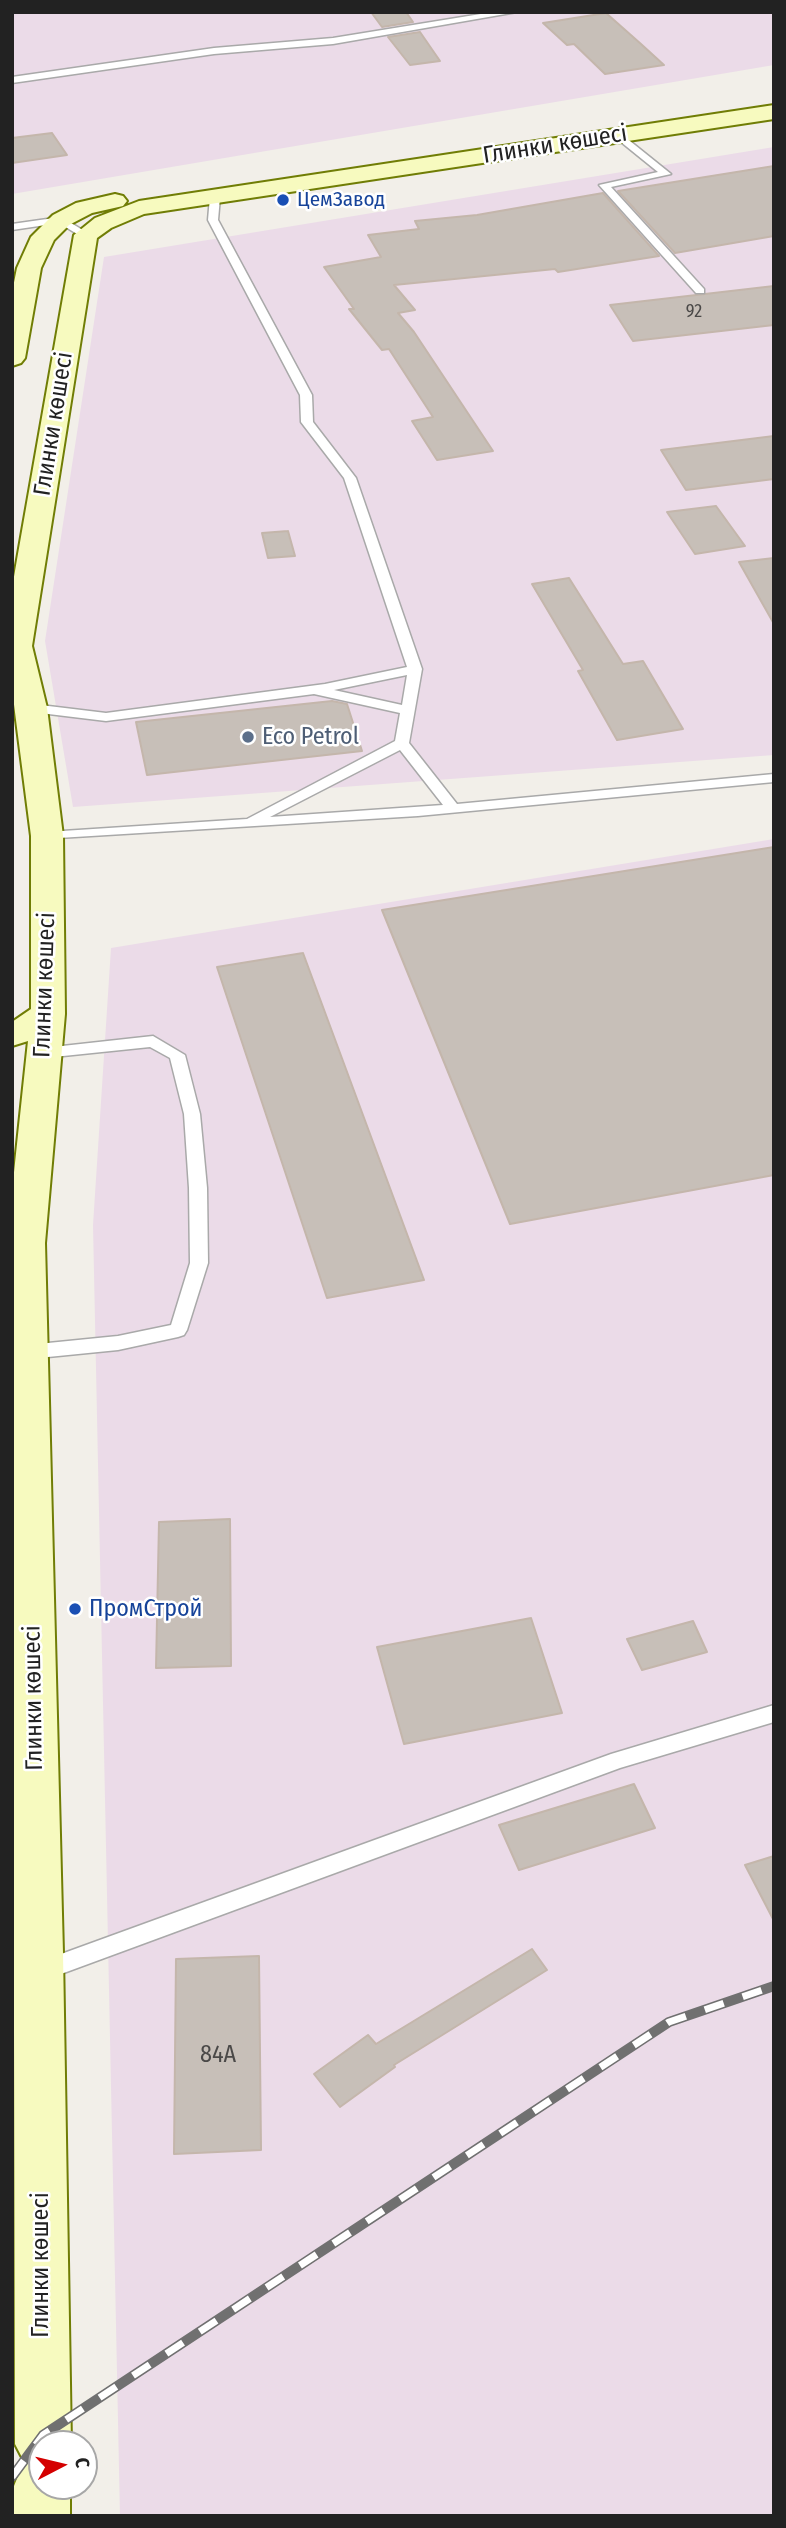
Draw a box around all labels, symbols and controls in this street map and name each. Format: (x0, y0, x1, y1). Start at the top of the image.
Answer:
street label: Глинки көшесі (481, 119, 629, 171)
place label: ЦемЗавод (297, 187, 385, 213)
marker: ЦемЗавод (275, 192, 291, 208)
house number: 92 (686, 301, 702, 323)
street label: Глинки көшесі (28, 350, 80, 498)
place label: Eco Petrol (262, 723, 359, 751)
marker: Eco Petrol (240, 729, 256, 745)
street label: Глинки көшесі (28, 912, 62, 1058)
place label: ПромСтрой (89, 1595, 202, 1623)
marker: ПромСтрой (67, 1601, 83, 1617)
street label: Глинки көшесі (18, 1625, 50, 1771)
house number: 84А (200, 2041, 236, 2069)
street label: Глинки көшесі (27, 2192, 55, 2338)
north arrow (28, 2430, 98, 2500)
text: С (70, 2456, 94, 2469)

